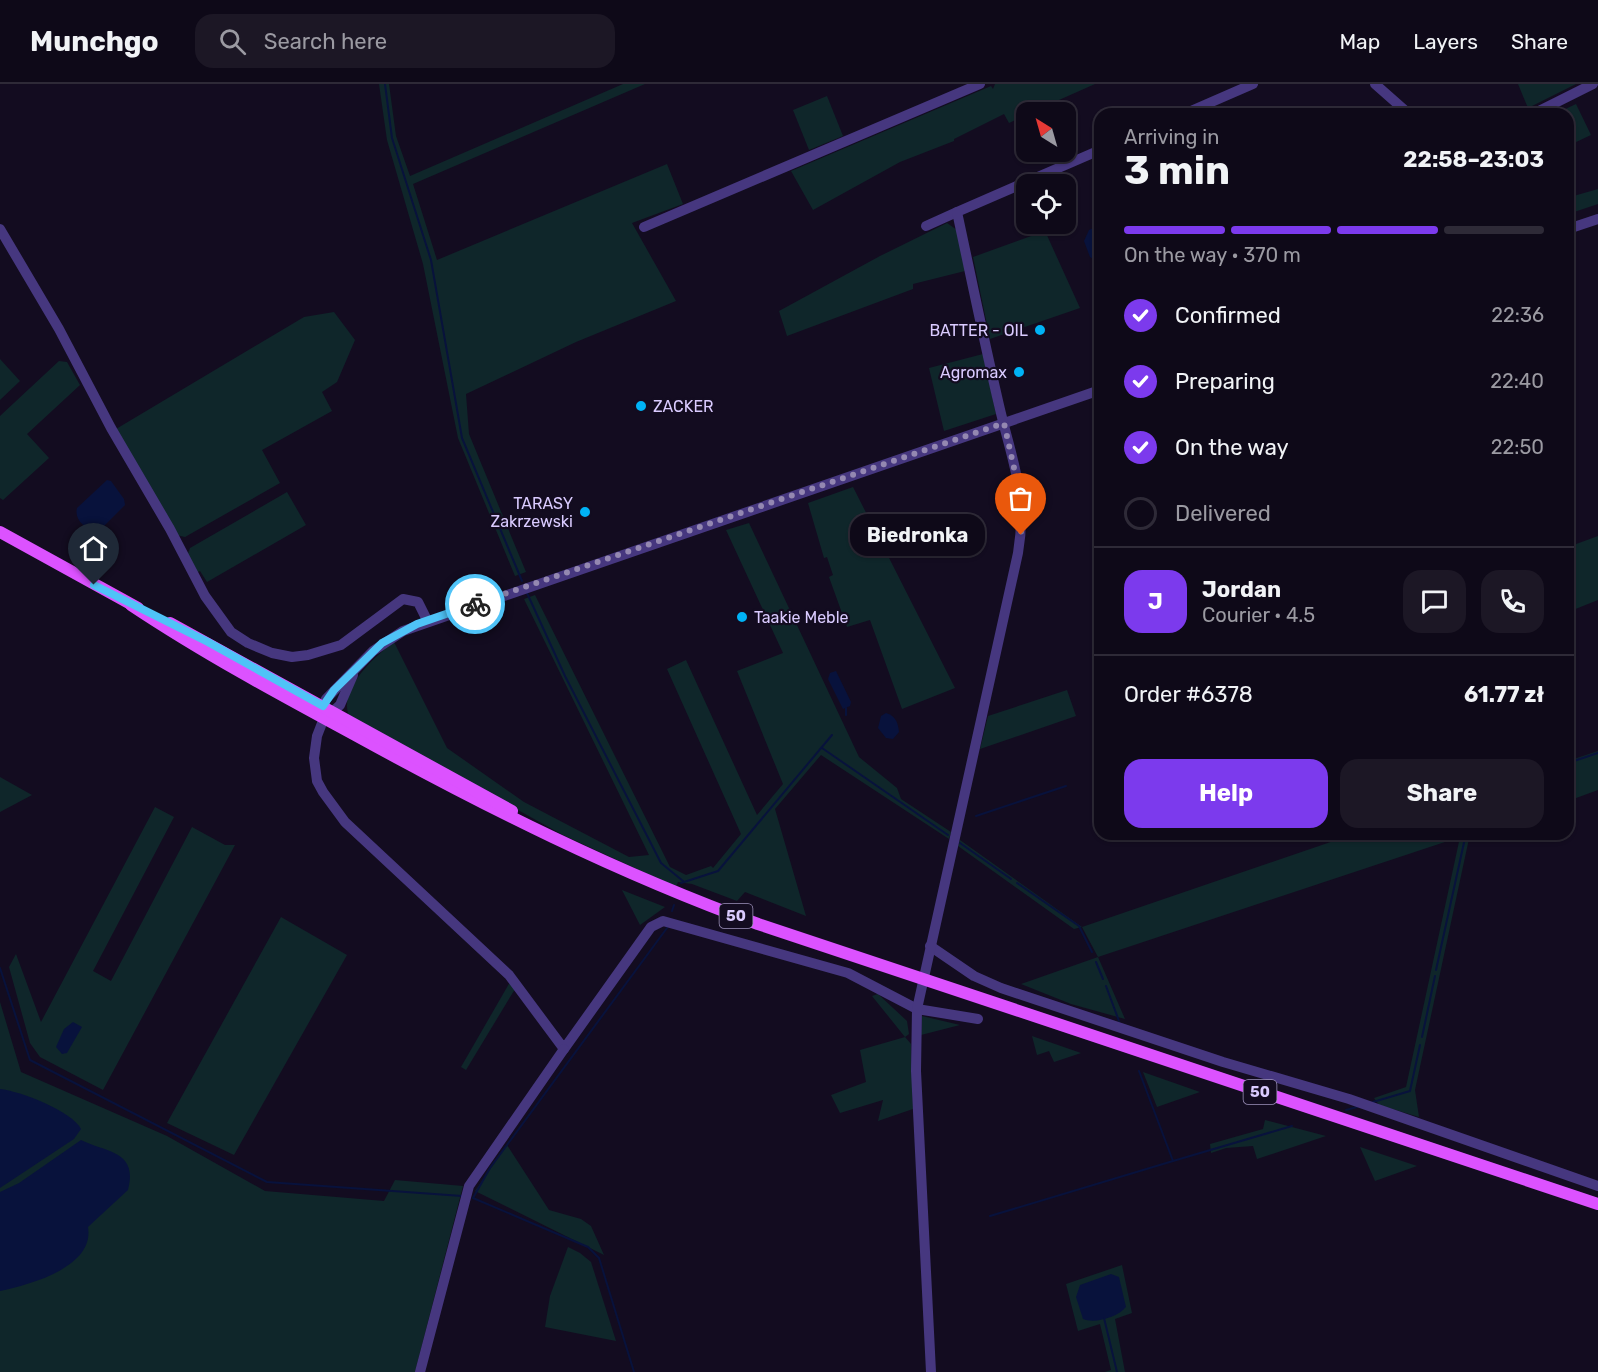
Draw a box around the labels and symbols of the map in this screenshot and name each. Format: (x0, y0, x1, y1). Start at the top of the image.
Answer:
north arrow (1016, 102, 1076, 162)
place label: BATTER - OIL (929, 321, 1028, 340)
marker: BATTER - OIL (1033, 323, 1047, 337)
place label: Agromax (940, 363, 1007, 382)
marker: Agromax (1012, 365, 1026, 379)
place label: ZACKER (653, 397, 714, 416)
marker: ZACKER (634, 399, 648, 413)
pin (995, 473, 1046, 535)
place label: TARASY Zakrzewski (491, 494, 573, 531)
marker: TARASY Zakrzewski (578, 505, 592, 519)
callout: Biedronka (850, 514, 985, 556)
pin (68, 523, 119, 585)
courier (445, 574, 505, 634)
place label: Taakie Meble (754, 608, 849, 627)
marker: Taakie Meble (735, 610, 749, 624)
road number: 50 (720, 904, 752, 928)
road number: 50 (1244, 1080, 1276, 1104)

